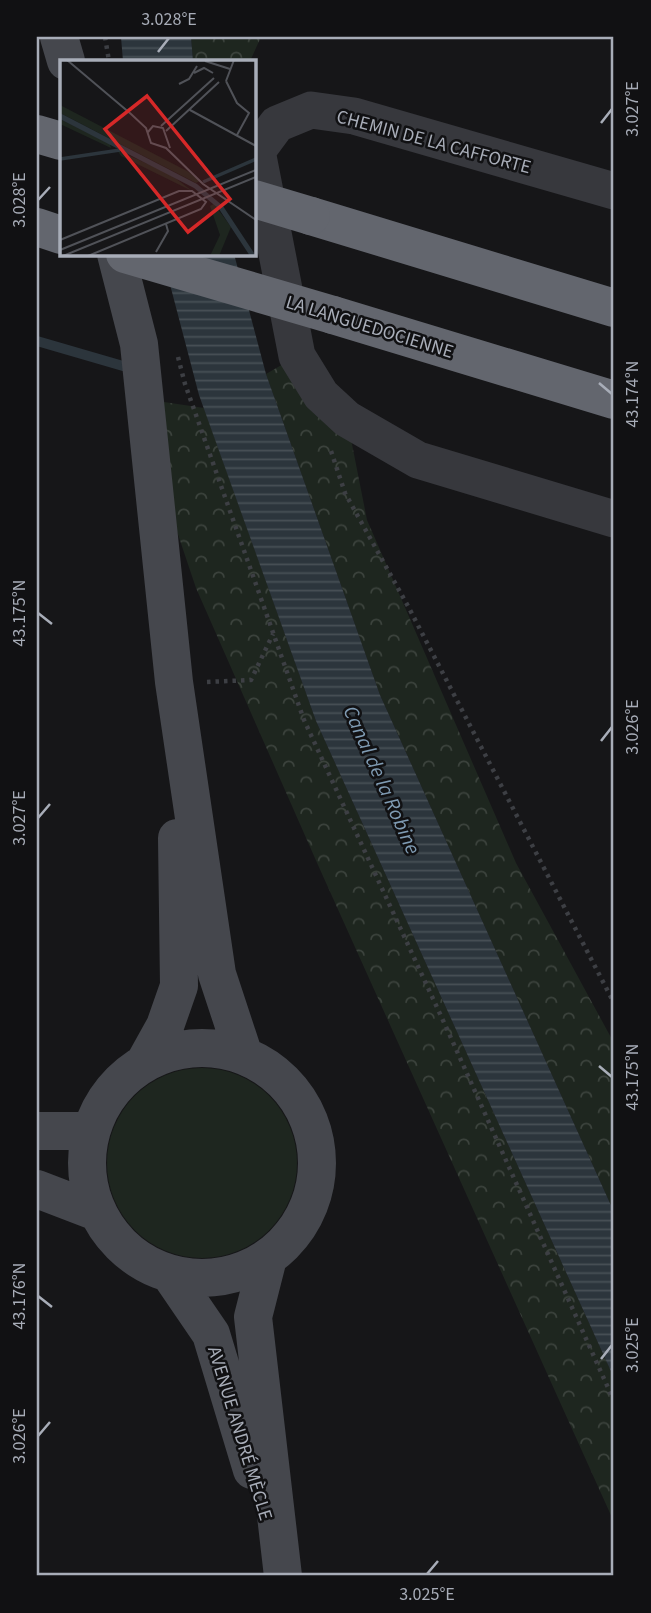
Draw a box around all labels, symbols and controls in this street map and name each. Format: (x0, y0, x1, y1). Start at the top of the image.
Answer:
text: 3.028°E (141, 7, 197, 32)
inset map (60, 60, 256, 256)
text: 3.027°E (620, 81, 645, 137)
street label: CHEMIN DE LA CAFFORTE (333, 104, 534, 181)
text: 3.028°E (7, 172, 32, 228)
street label: LA LANGUEDOCIENNE (282, 289, 457, 366)
text: 43.174°N (620, 361, 645, 427)
text: 43.175°N (7, 580, 32, 646)
text: 3.026°E (620, 699, 645, 755)
water label: Canal de la Robine (336, 701, 428, 859)
text: 3.027°E (7, 790, 32, 846)
text: 43.175°N (620, 1044, 645, 1110)
text: 43.176°N (7, 1263, 32, 1329)
text: 3.025°E (620, 1317, 645, 1373)
street label: AVENUE ANDRÉ MÈCLE (200, 1343, 279, 1524)
text: 3.026°E (7, 1408, 32, 1464)
text: 3.025°E (399, 1582, 455, 1607)

